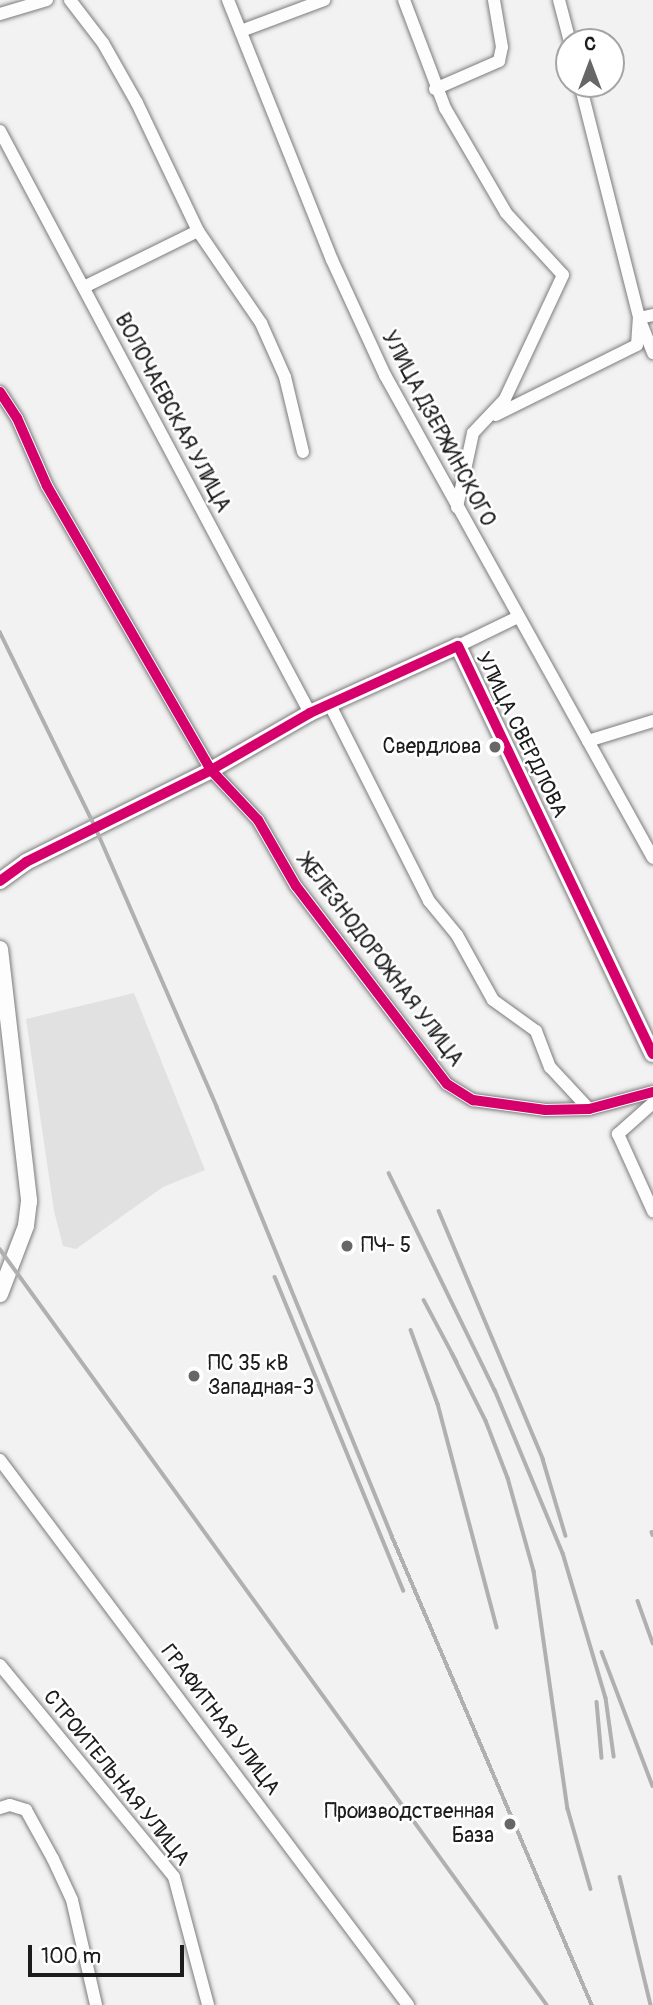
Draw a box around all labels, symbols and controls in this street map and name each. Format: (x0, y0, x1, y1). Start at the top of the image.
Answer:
north arrow (555, 28, 625, 98)
text: С (584, 32, 596, 56)
street label: ВОЛОЧАЕВСКАЯ УЛИЦА (109, 309, 235, 517)
street label: УЛИЦА ДЗЕРЖИНСКОГО (376, 327, 500, 531)
street label: УЛИЦА СВЕРДЛОВА (470, 648, 572, 822)
place label: Свердлова (382, 734, 481, 760)
marker: Свердлова (487, 739, 503, 755)
street label: ЖЕЛЕЗНОДОРОЖНАЯ УЛИЦА (292, 850, 468, 1072)
place label: ПЧ- 5 (361, 1233, 411, 1259)
marker: ПЧ- 5 (339, 1238, 355, 1254)
place label: ПС 35 кВ Западная-3 (208, 1351, 314, 1401)
marker: ПС 35 кВ Западная-3 (186, 1368, 202, 1384)
street label: ГРАФИТНАЯ УЛИЦА (155, 1640, 285, 1800)
street label: СТРОИТЕЛЬНАЯ УЛИЦА (37, 1685, 195, 1871)
place label: Производственная База (324, 1799, 494, 1849)
marker: Производственная База (500, 1814, 520, 1834)
scale bar (32, 1932, 187, 1976)
text: 100 m (41, 1943, 101, 1970)

